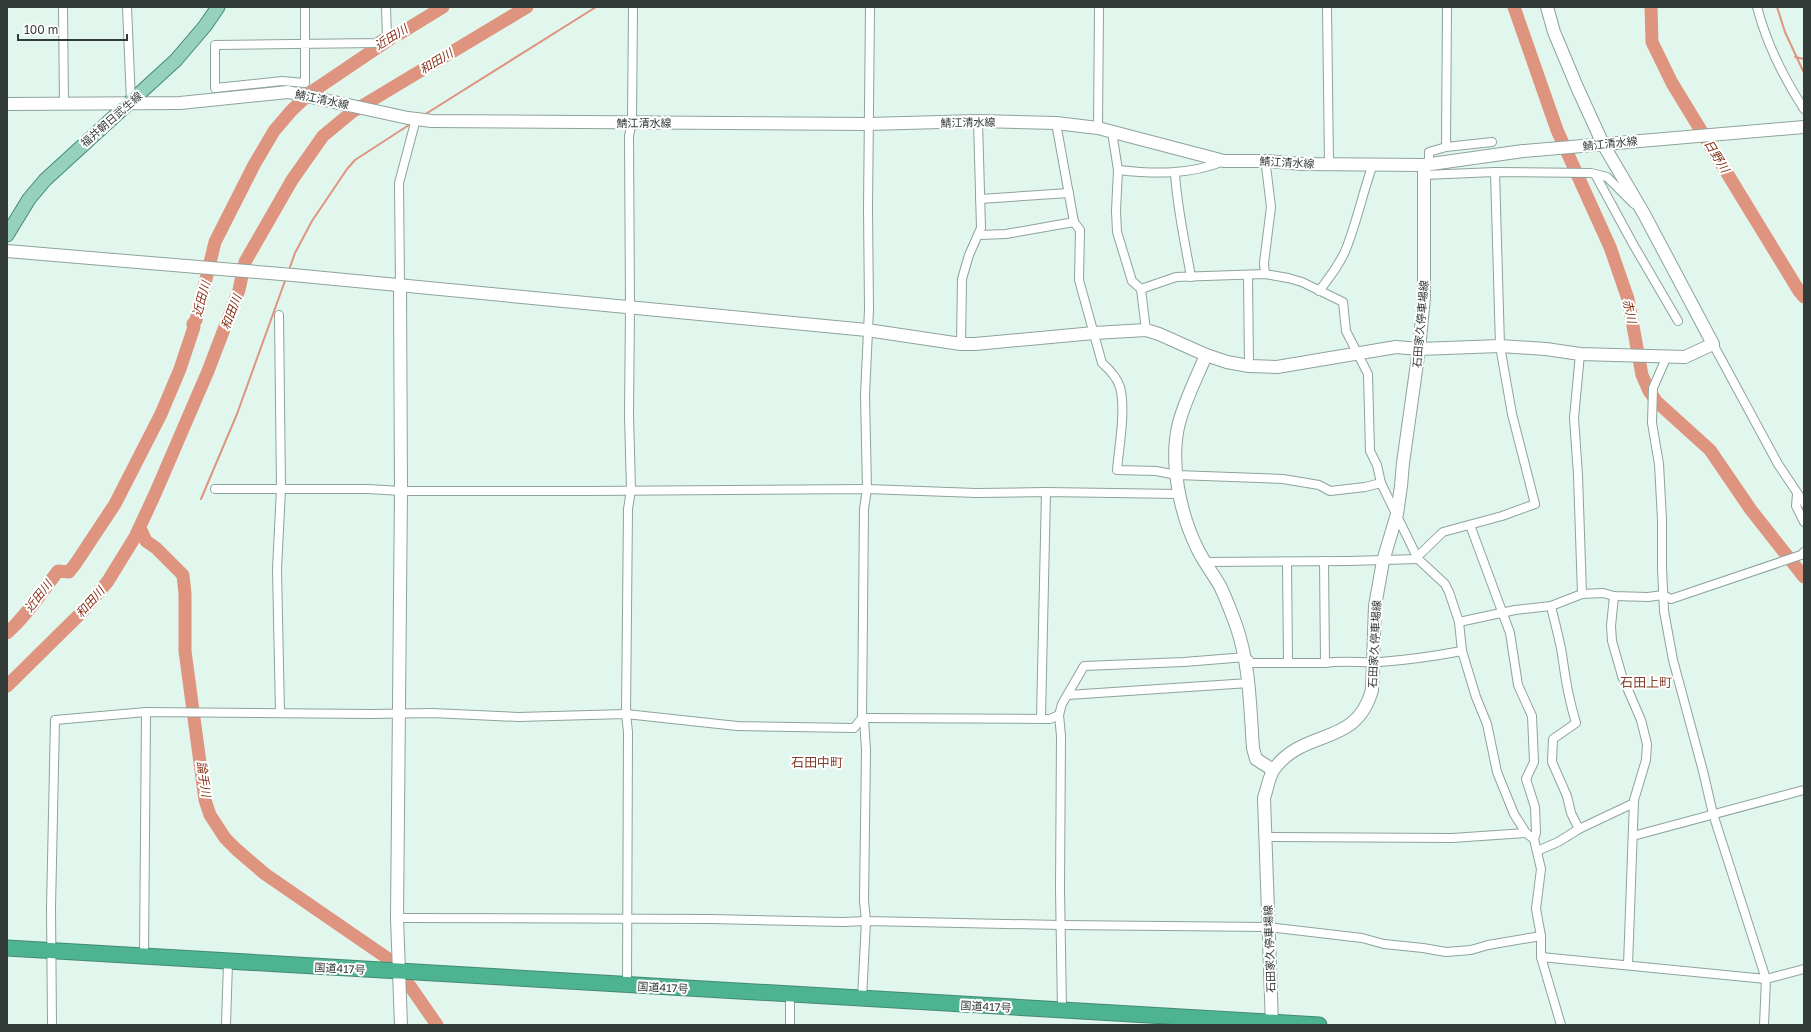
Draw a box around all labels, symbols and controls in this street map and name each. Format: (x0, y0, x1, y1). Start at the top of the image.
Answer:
scale bar (18, 16, 127, 42)
water label: 近田川 (372, 20, 412, 53)
text: 100 m (24, 22, 58, 37)
water label: 和田川 (417, 44, 457, 77)
street label: 鯖江清水線 (294, 87, 350, 111)
street label: 福井朝日武生線 (78, 89, 144, 149)
street label: 鯖江清水線 (940, 115, 996, 129)
street label: 鯖江清水線 (617, 116, 672, 129)
street label: 鯖江清水線 (1582, 134, 1638, 152)
water label: 日野川 (1701, 137, 1734, 177)
street label: 鯖江清水線 (1259, 154, 1315, 170)
water label: 近田川 (189, 278, 213, 318)
street label: 石田家久停車場線 (1410, 280, 1430, 368)
water label: 和田川 (218, 291, 245, 331)
water label: 赤川 (1620, 298, 1640, 326)
water label: 近田川 (21, 576, 56, 615)
water label: 和田川 (73, 582, 109, 621)
street label: 石田家久停車場線 (1365, 600, 1383, 688)
district label: 石田上町 (1620, 674, 1672, 690)
district label: 石田中町 (791, 754, 843, 770)
water label: 論手川 (194, 760, 214, 800)
street label: 石田家久停車場線 (1261, 905, 1277, 993)
street label: 国道417号 (314, 960, 366, 976)
street label: 国道417号 (637, 979, 689, 995)
street label: 国道417号 (960, 998, 1012, 1014)

